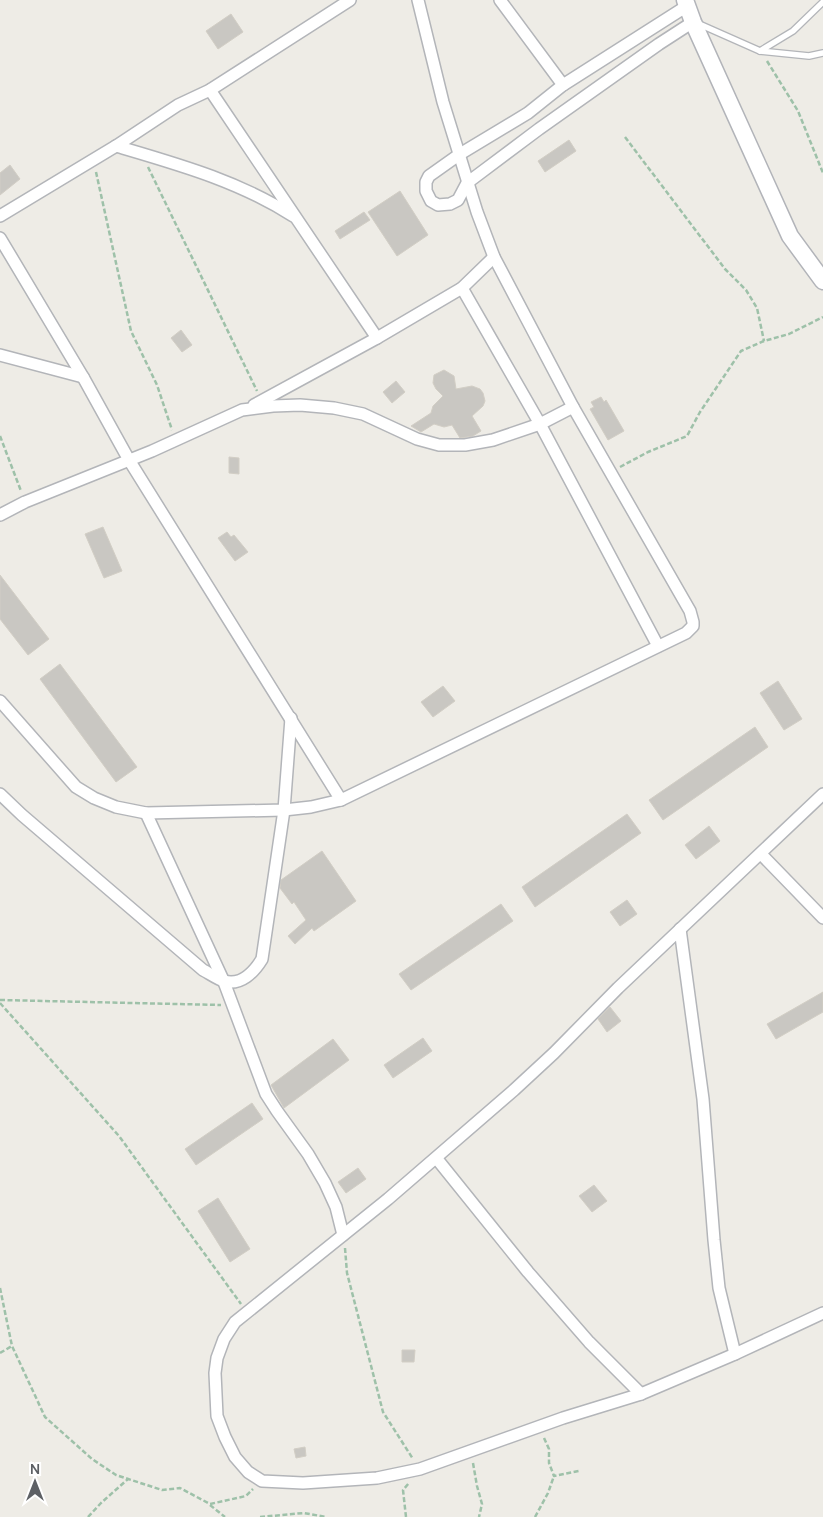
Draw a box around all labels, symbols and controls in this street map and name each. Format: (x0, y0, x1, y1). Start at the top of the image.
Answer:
north arrow (10, 1457, 60, 1507)
text: N (30, 1459, 40, 1478)

